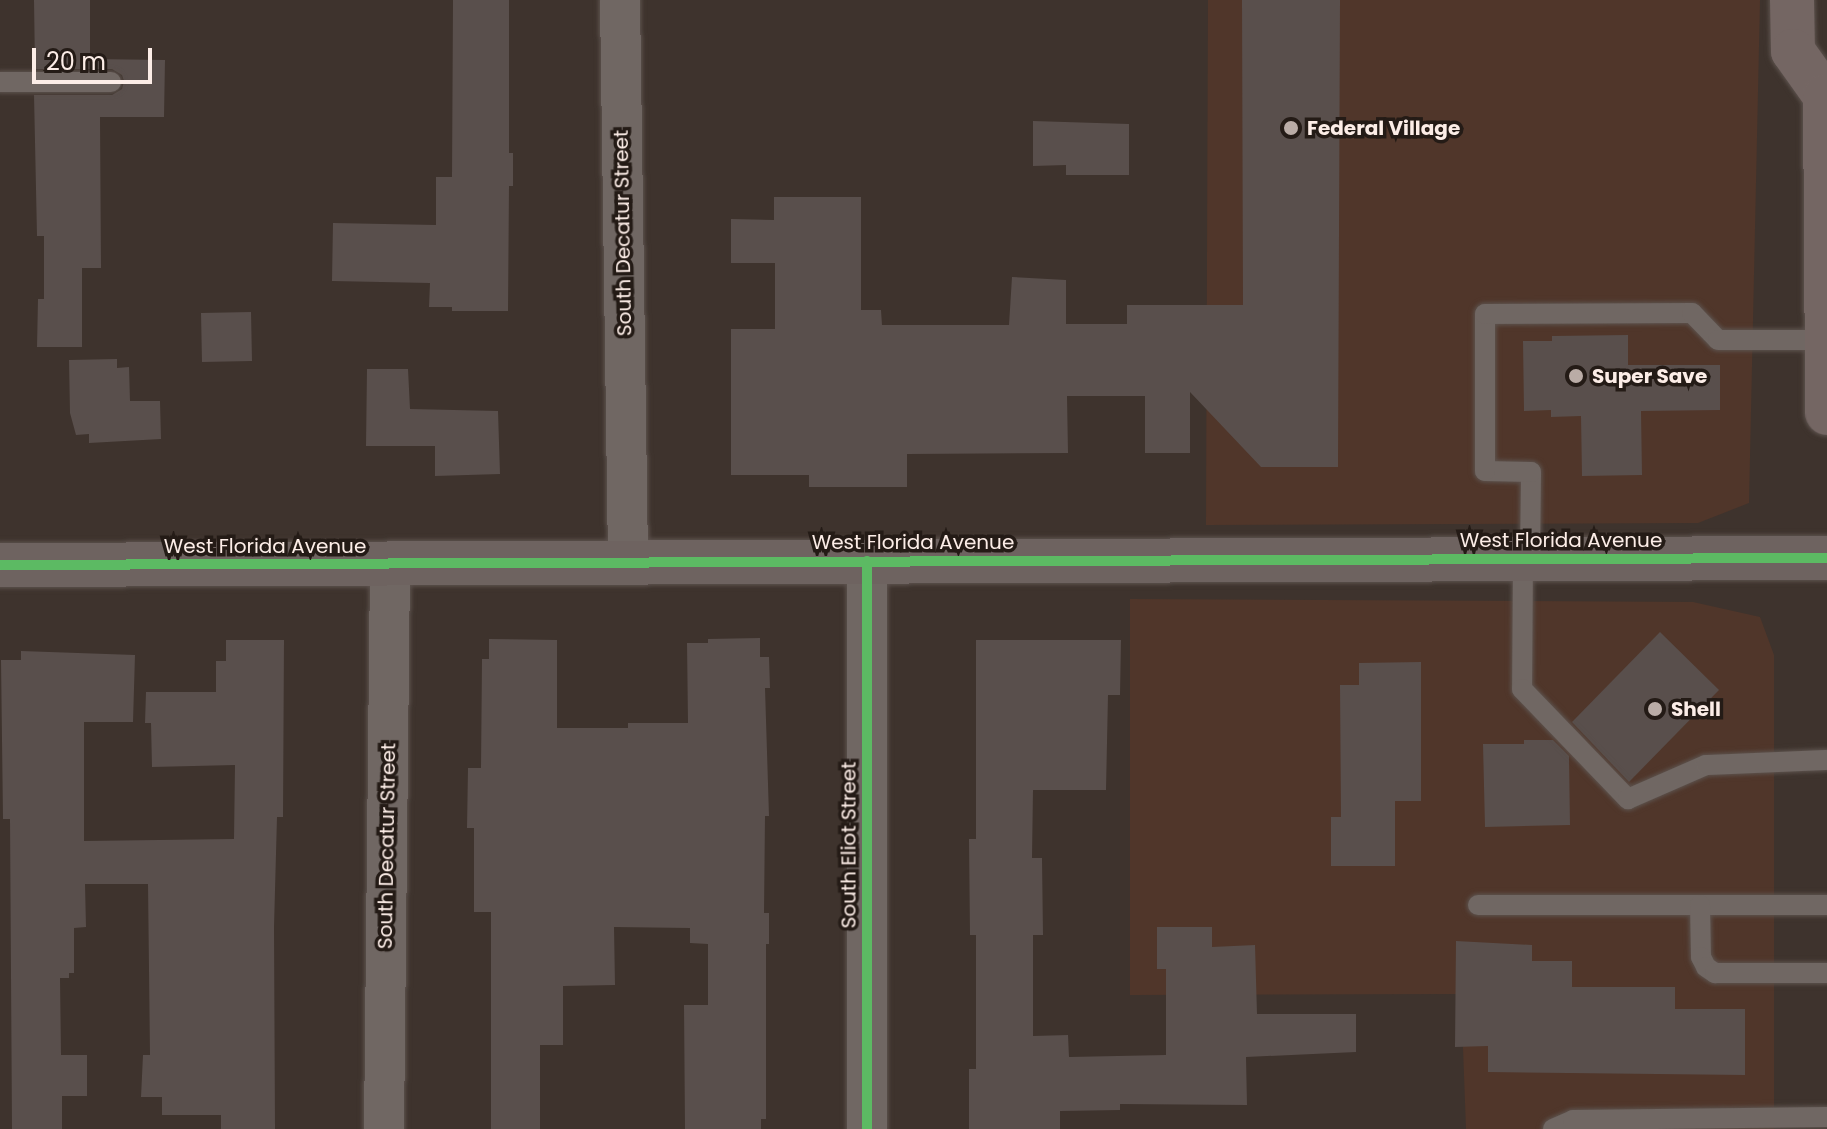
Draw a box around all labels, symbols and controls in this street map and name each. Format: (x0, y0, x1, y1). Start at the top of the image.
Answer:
scale bar (36, 32, 156, 82)
text: 20 m (46, 45, 106, 78)
place label: Federal Village (1307, 116, 1460, 140)
marker: Federal Village (1282, 119, 1300, 137)
street label: South Decatur Street (609, 130, 637, 336)
place label: Super Save (1592, 364, 1707, 388)
marker: Super Save (1567, 367, 1585, 385)
street label: West Florida Avenue (1460, 528, 1662, 552)
street label: West Florida Avenue (812, 530, 1014, 554)
street label: West Florida Avenue (164, 534, 366, 558)
place label: Shell (1671, 697, 1721, 721)
marker: Shell (1646, 700, 1664, 718)
street label: South Decatur Street (373, 743, 401, 949)
street label: South Eliot Street (837, 762, 861, 928)

